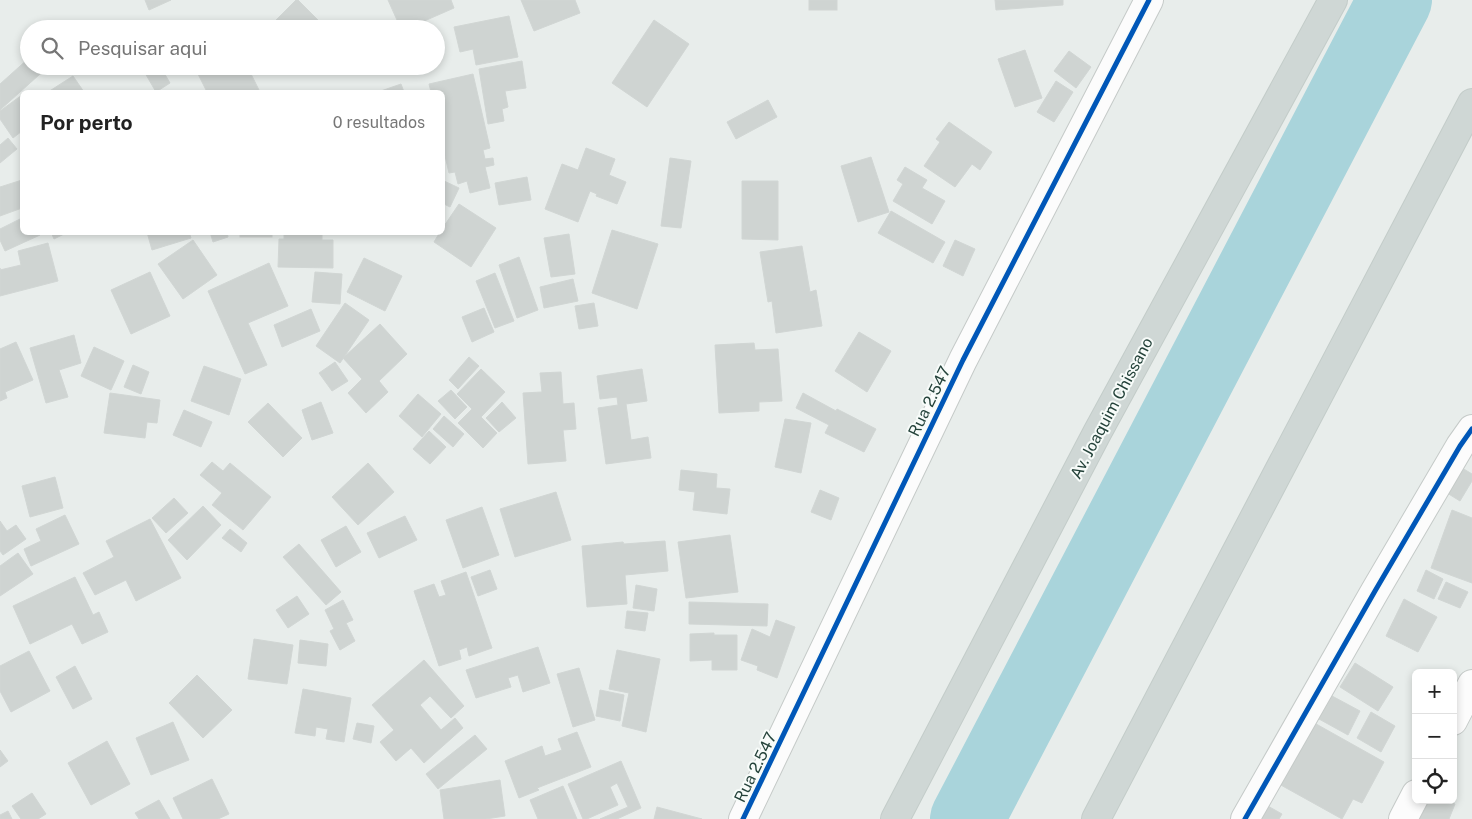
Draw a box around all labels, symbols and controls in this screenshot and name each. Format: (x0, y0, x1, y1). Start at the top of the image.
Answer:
search box (20, 20, 445, 75)
icon: search (38, 34, 66, 62)
text: Pesquisar aqui (78, 37, 207, 59)
text: Por perto (40, 110, 133, 135)
text: 0 resultados (333, 113, 425, 132)
street label: Av. Joaquim Chissano (1066, 334, 1157, 482)
street label: Rua 2.547 (904, 363, 955, 439)
map controls (1412, 669, 1457, 804)
button: + (1412, 669, 1457, 714)
button: − (1412, 714, 1457, 759)
street label: Rua 2.547 (730, 729, 781, 805)
button: locate (1412, 759, 1457, 804)

